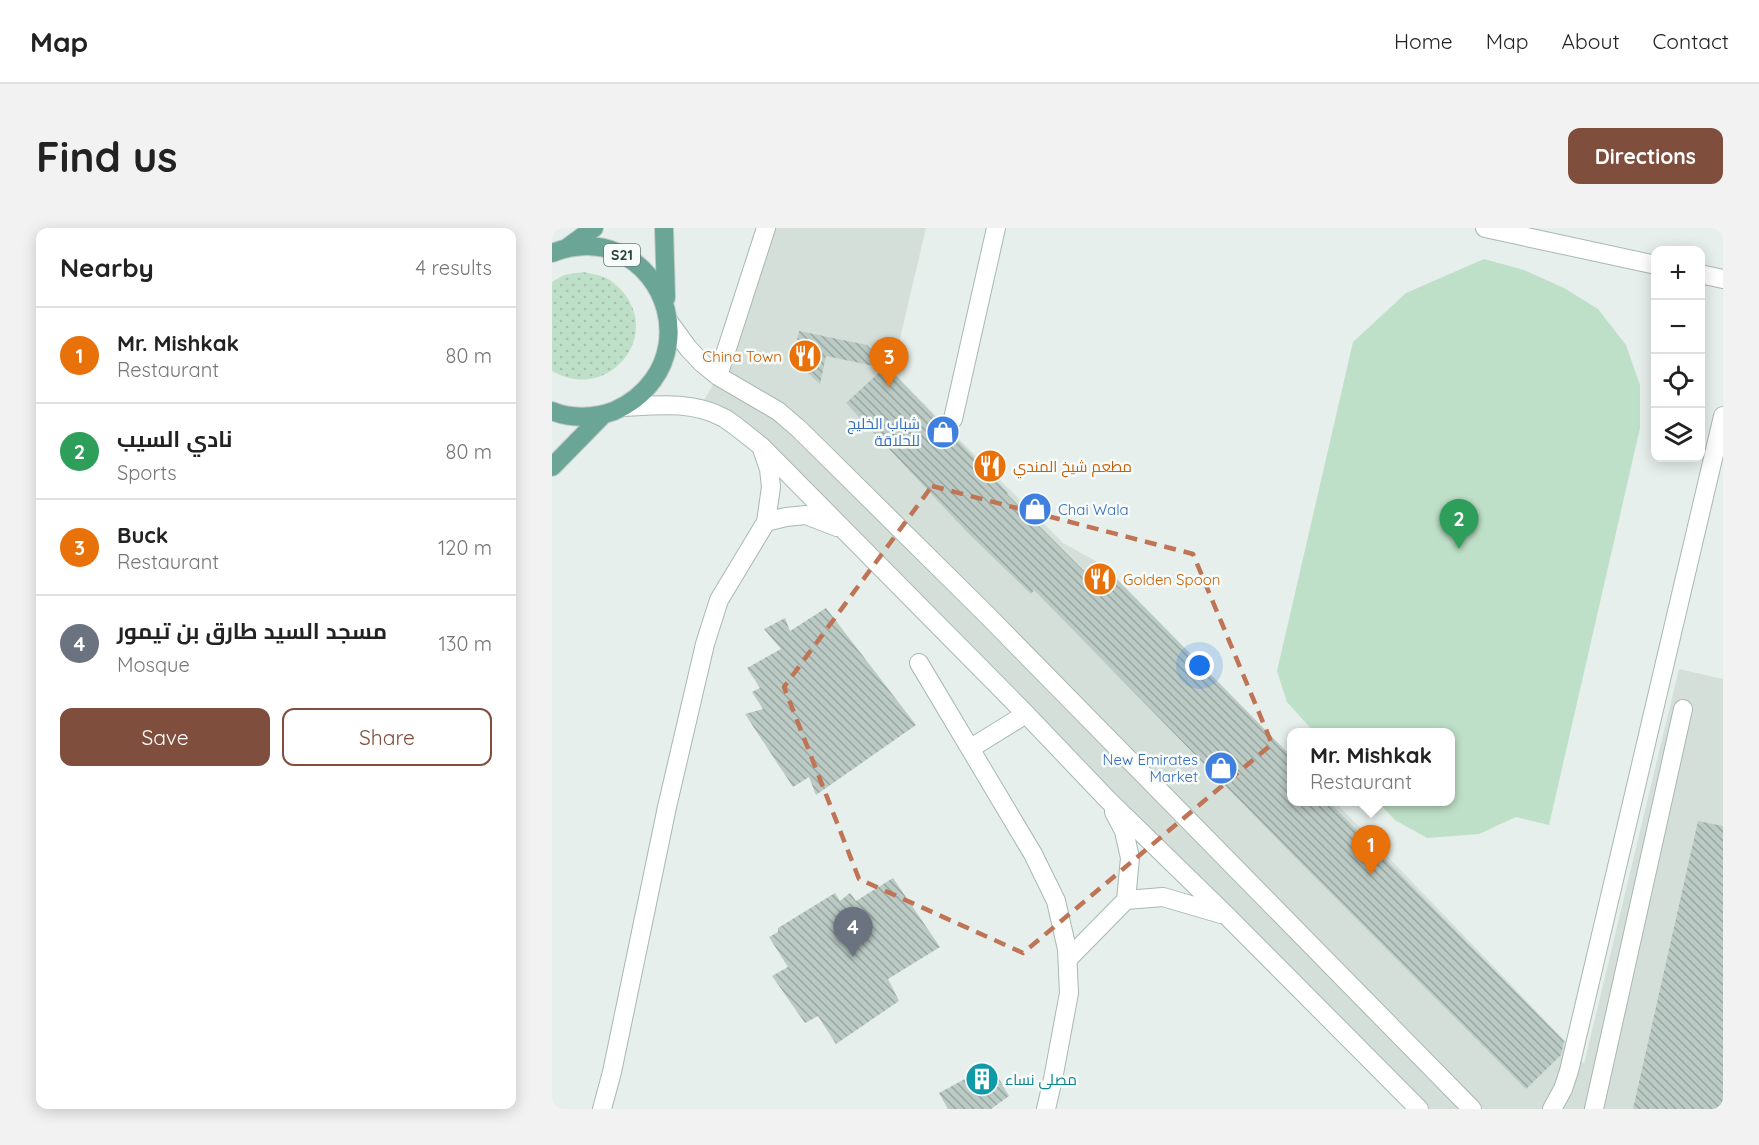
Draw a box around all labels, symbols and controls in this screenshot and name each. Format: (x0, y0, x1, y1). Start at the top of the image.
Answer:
text: Map (30, 24, 88, 59)
text: Home (1394, 28, 1453, 54)
text: Map (1486, 28, 1529, 54)
text: About (1562, 28, 1620, 54)
text: Contact (1653, 28, 1729, 54)
button: Directions (1568, 128, 1723, 184)
text: Find us (36, 130, 178, 183)
road number: S21 (604, 244, 640, 266)
map controls (1651, 246, 1705, 462)
button: + (1651, 246, 1705, 300)
text: Nearby (60, 251, 154, 284)
text: 4 results (416, 255, 492, 280)
button: − (1651, 300, 1705, 354)
text: Mr. Mishkak (117, 329, 239, 357)
restaurant icon: China Town (787, 338, 823, 374)
pin: 3 (870, 338, 908, 387)
text: 1 (76, 343, 83, 368)
text: 80 m (446, 343, 492, 368)
place label: China Town (702, 347, 782, 366)
button: locate (1651, 354, 1705, 408)
text: Restaurant (117, 357, 219, 382)
button: layers (1651, 408, 1705, 462)
place label: شباب الخليج للحلاقة (847, 414, 920, 450)
shop icon: شباب الخليج للحلاقة (925, 414, 961, 450)
text: نادي السيب (117, 425, 232, 453)
text: 2 (74, 439, 85, 464)
text: 80 m (446, 439, 492, 464)
restaurant icon: مطعم شيخ المندي (972, 448, 1008, 484)
place label: مطعم شيخ المندي (1013, 457, 1132, 479)
text: Sports (117, 460, 177, 485)
shop icon: Chai Wala (1017, 491, 1053, 527)
place label: Chai Wala (1058, 500, 1129, 519)
pin: 2 (1440, 500, 1478, 549)
text: Buck (117, 521, 168, 549)
text: 3 (74, 535, 85, 560)
text: 120 m (438, 535, 492, 560)
text: Restaurant (117, 549, 219, 574)
restaurant icon: Golden Spoon (1082, 561, 1118, 597)
place label: Golden Spoon (1123, 570, 1220, 589)
text: مسجد السيد طارق بن تيمور (117, 617, 387, 645)
text: 4 (74, 631, 85, 656)
text: 130 m (439, 631, 492, 656)
your location (1185, 651, 1214, 680)
text: Mosque (117, 652, 190, 677)
button: Save (60, 708, 270, 766)
button: Share (282, 708, 492, 766)
popup (1287, 728, 1455, 806)
text: Mr. Mishkak (1310, 741, 1432, 769)
place label: New Emirates Market (1103, 750, 1198, 786)
shop icon: New Emirates Market (1203, 750, 1239, 786)
text: Restaurant (1310, 769, 1412, 794)
pin: 1 (1352, 826, 1390, 875)
pin: 4 (834, 908, 872, 957)
building icon: مصلى نساء (964, 1061, 1000, 1097)
place label: مصلى نساء (1005, 1070, 1077, 1090)

